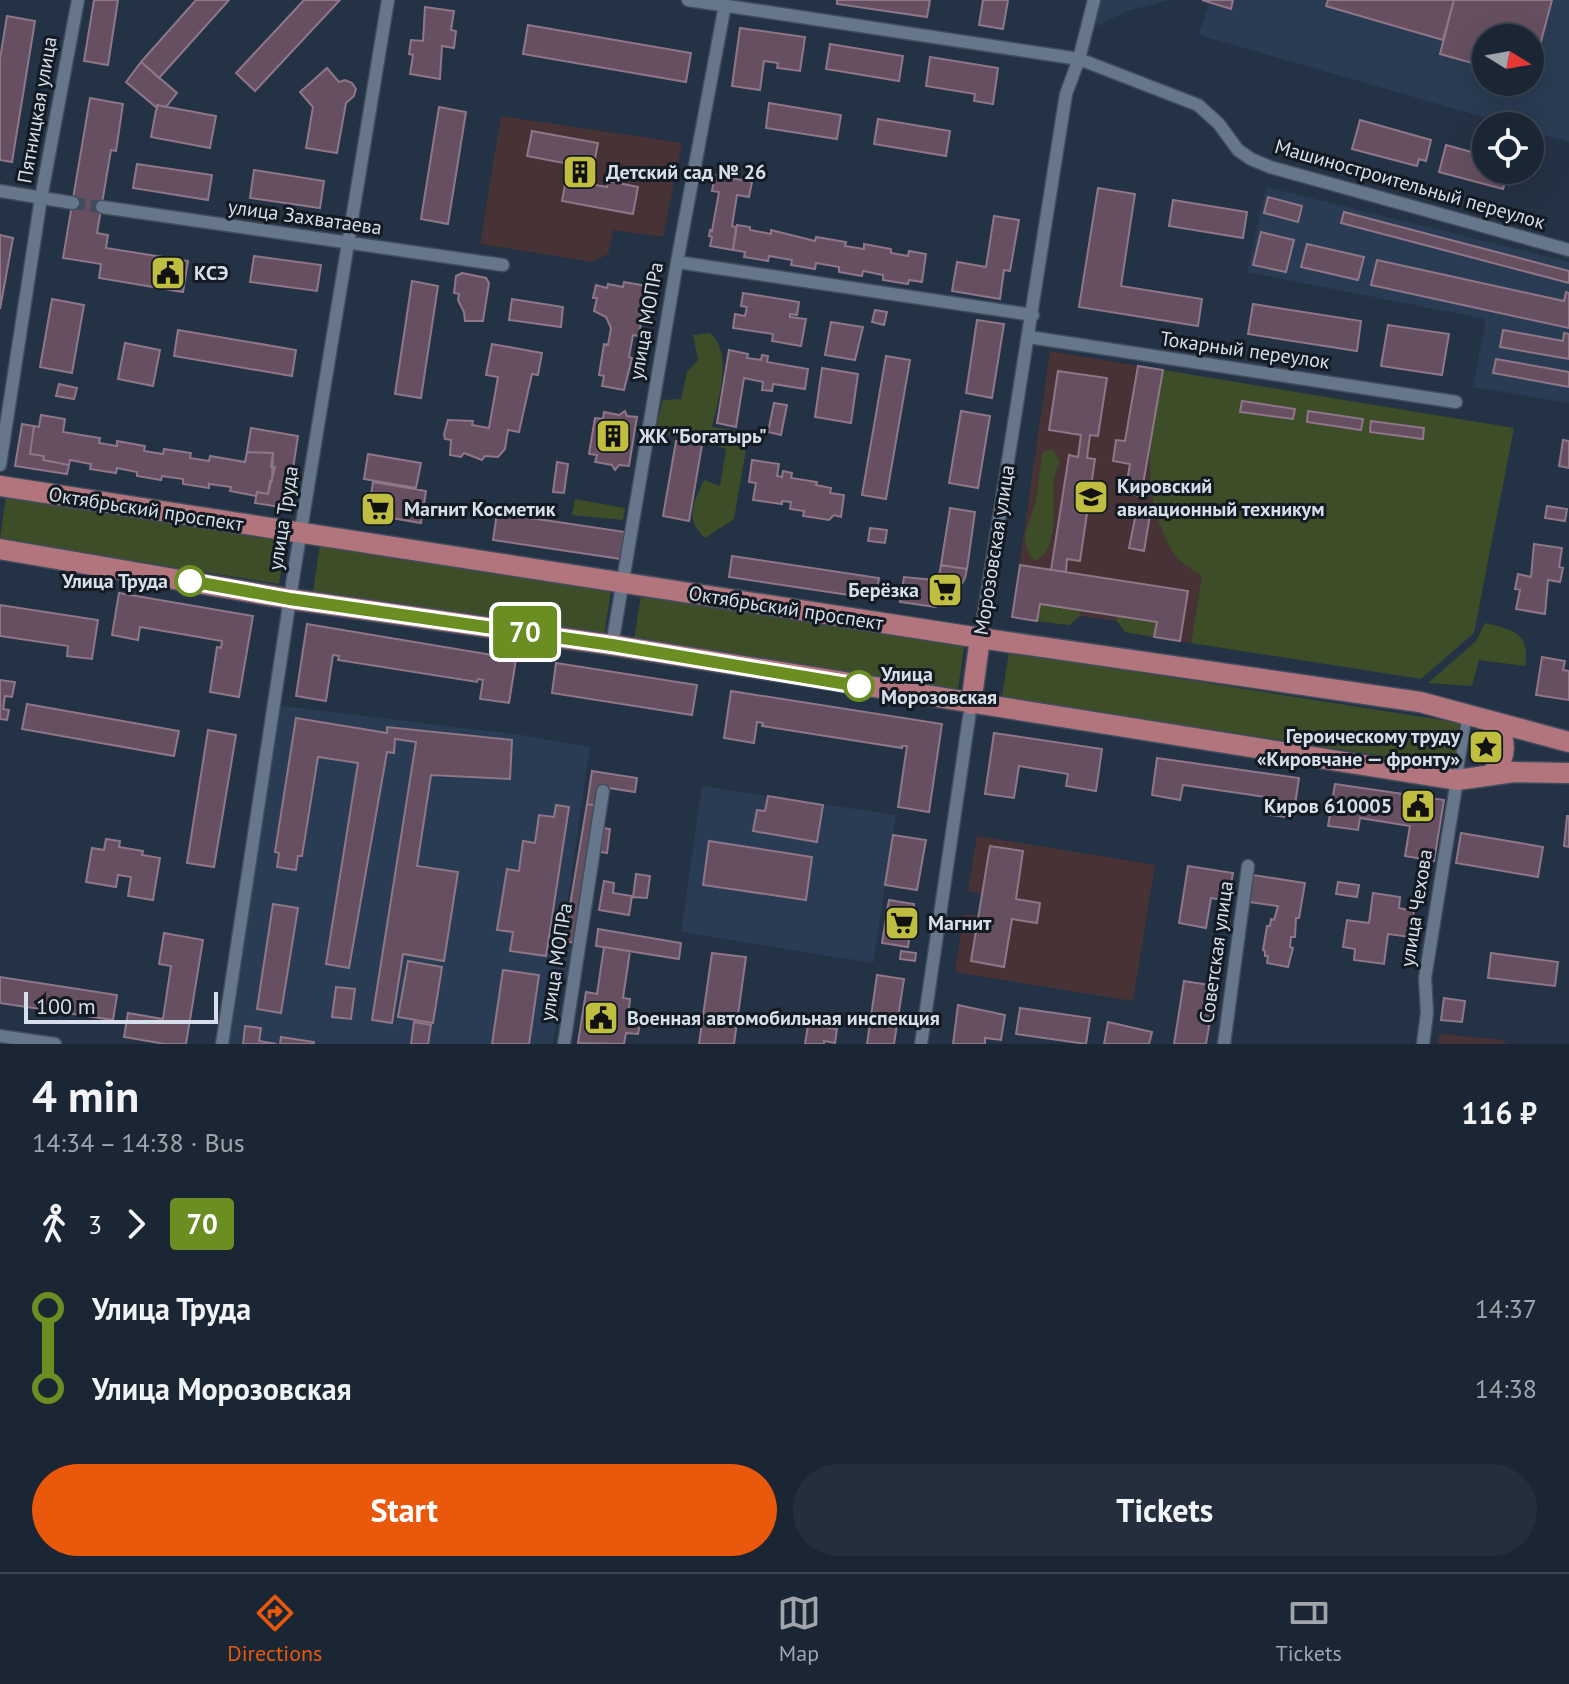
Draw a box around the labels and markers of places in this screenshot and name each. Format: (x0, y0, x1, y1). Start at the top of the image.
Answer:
building icon: Детский сад № 26 (561, 153, 599, 191)
place label: Детский сад № 26 (606, 159, 766, 185)
public building icon: КСЭ (149, 254, 187, 292)
place label: КСЭ (194, 260, 229, 286)
building icon: ЖК "Богатырь" (594, 417, 632, 455)
place label: ЖК "Богатырь" (638, 423, 767, 449)
place label: Кировский авиационный техникум (1117, 473, 1325, 522)
school or university icon: Кировский авиационный техникум (1072, 478, 1110, 516)
supermarket icon: Магнит Косметик (359, 490, 397, 528)
place label: Магнит Косметик (404, 496, 556, 522)
marker: Улица Труда (175, 566, 205, 596)
place label: Улица Труда (61, 568, 168, 594)
supermarket icon: Берёзка (926, 571, 964, 609)
place label: Берёзка (848, 577, 919, 603)
place label: Улица Морозовская (880, 661, 997, 710)
marker: Улица Морозовская (844, 671, 874, 701)
place label: Героическому труду «Кировчане — фронту» (1257, 723, 1460, 772)
place icon: Героическому труду «Кировчане — фронту» (1467, 728, 1505, 766)
public building icon: Киров 610005 (1399, 787, 1437, 825)
place label: Киров 610005 (1264, 793, 1392, 819)
supermarket icon: Магнит (883, 904, 921, 942)
place label: Магнит (928, 910, 992, 936)
public building icon: Военная автомобильная инспекция (582, 999, 620, 1037)
place label: Военная автомобильная инспекция (627, 1005, 940, 1031)

